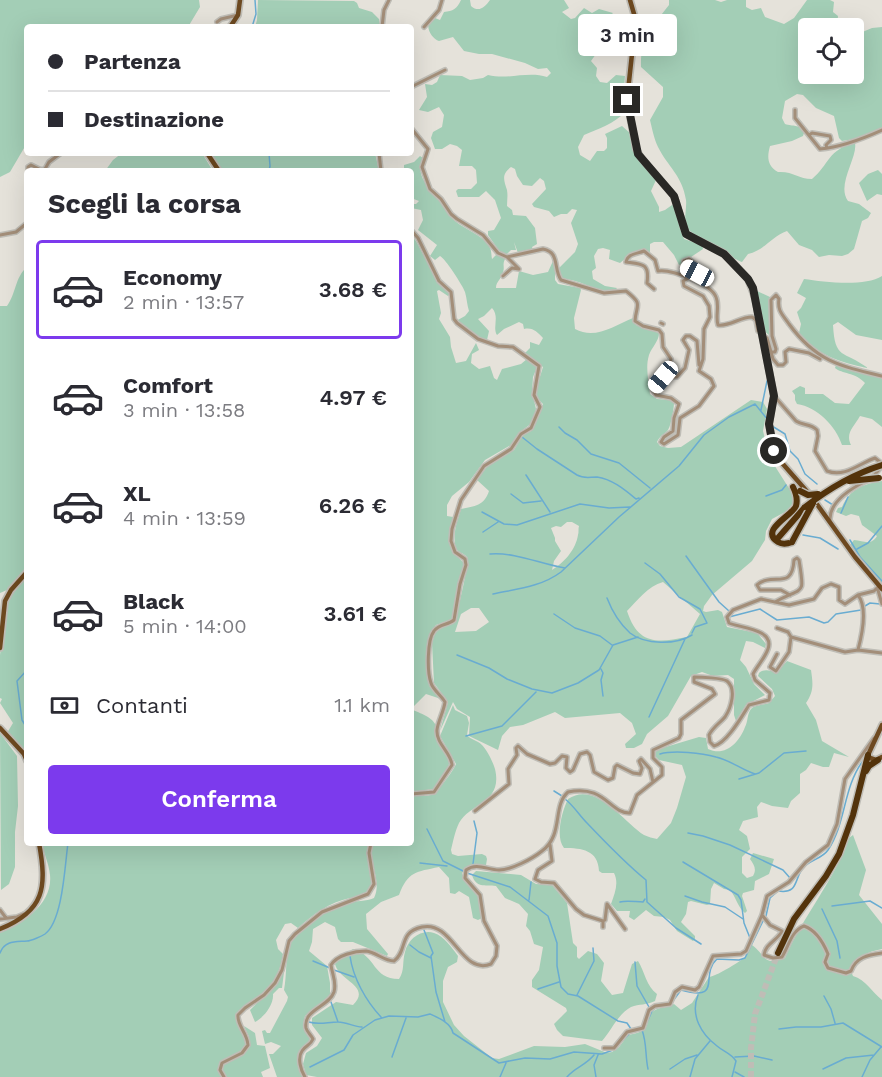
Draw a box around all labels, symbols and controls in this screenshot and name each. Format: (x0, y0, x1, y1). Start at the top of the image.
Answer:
callout: 3 min (578, 13, 676, 55)
map controls (798, 18, 864, 84)
button: locate (798, 18, 864, 84)
text: 3 min (600, 23, 655, 47)
text: Partenza (84, 49, 181, 74)
route end (613, 86, 640, 113)
text: Destinazione (84, 107, 224, 132)
text: Scegli la corsa (48, 188, 241, 220)
car (677, 257, 717, 289)
icon: car (51, 263, 105, 317)
text: Economy (123, 265, 222, 290)
text: 3.68 € (319, 277, 387, 302)
text: 2 min · 13:57 (123, 290, 244, 314)
car (645, 357, 681, 397)
icon: car (51, 371, 105, 425)
text: Comfort (123, 373, 213, 398)
text: 4.97 € (319, 385, 387, 410)
text: 3 min · 13:58 (123, 398, 245, 422)
route start (760, 437, 787, 464)
icon: car (51, 479, 105, 533)
text: XL (123, 481, 151, 506)
text: 6.26 € (319, 493, 387, 518)
text: 4 min · 13:59 (123, 506, 246, 530)
icon: car (51, 587, 105, 641)
text: Black (123, 589, 184, 614)
text: 3.61 € (324, 601, 387, 626)
text: 5 min · 14:00 (123, 614, 247, 638)
icon: cash (48, 689, 81, 722)
text: Contanti (96, 693, 188, 718)
text: 1.1 km (334, 693, 390, 717)
button: Conferma (48, 765, 390, 834)

